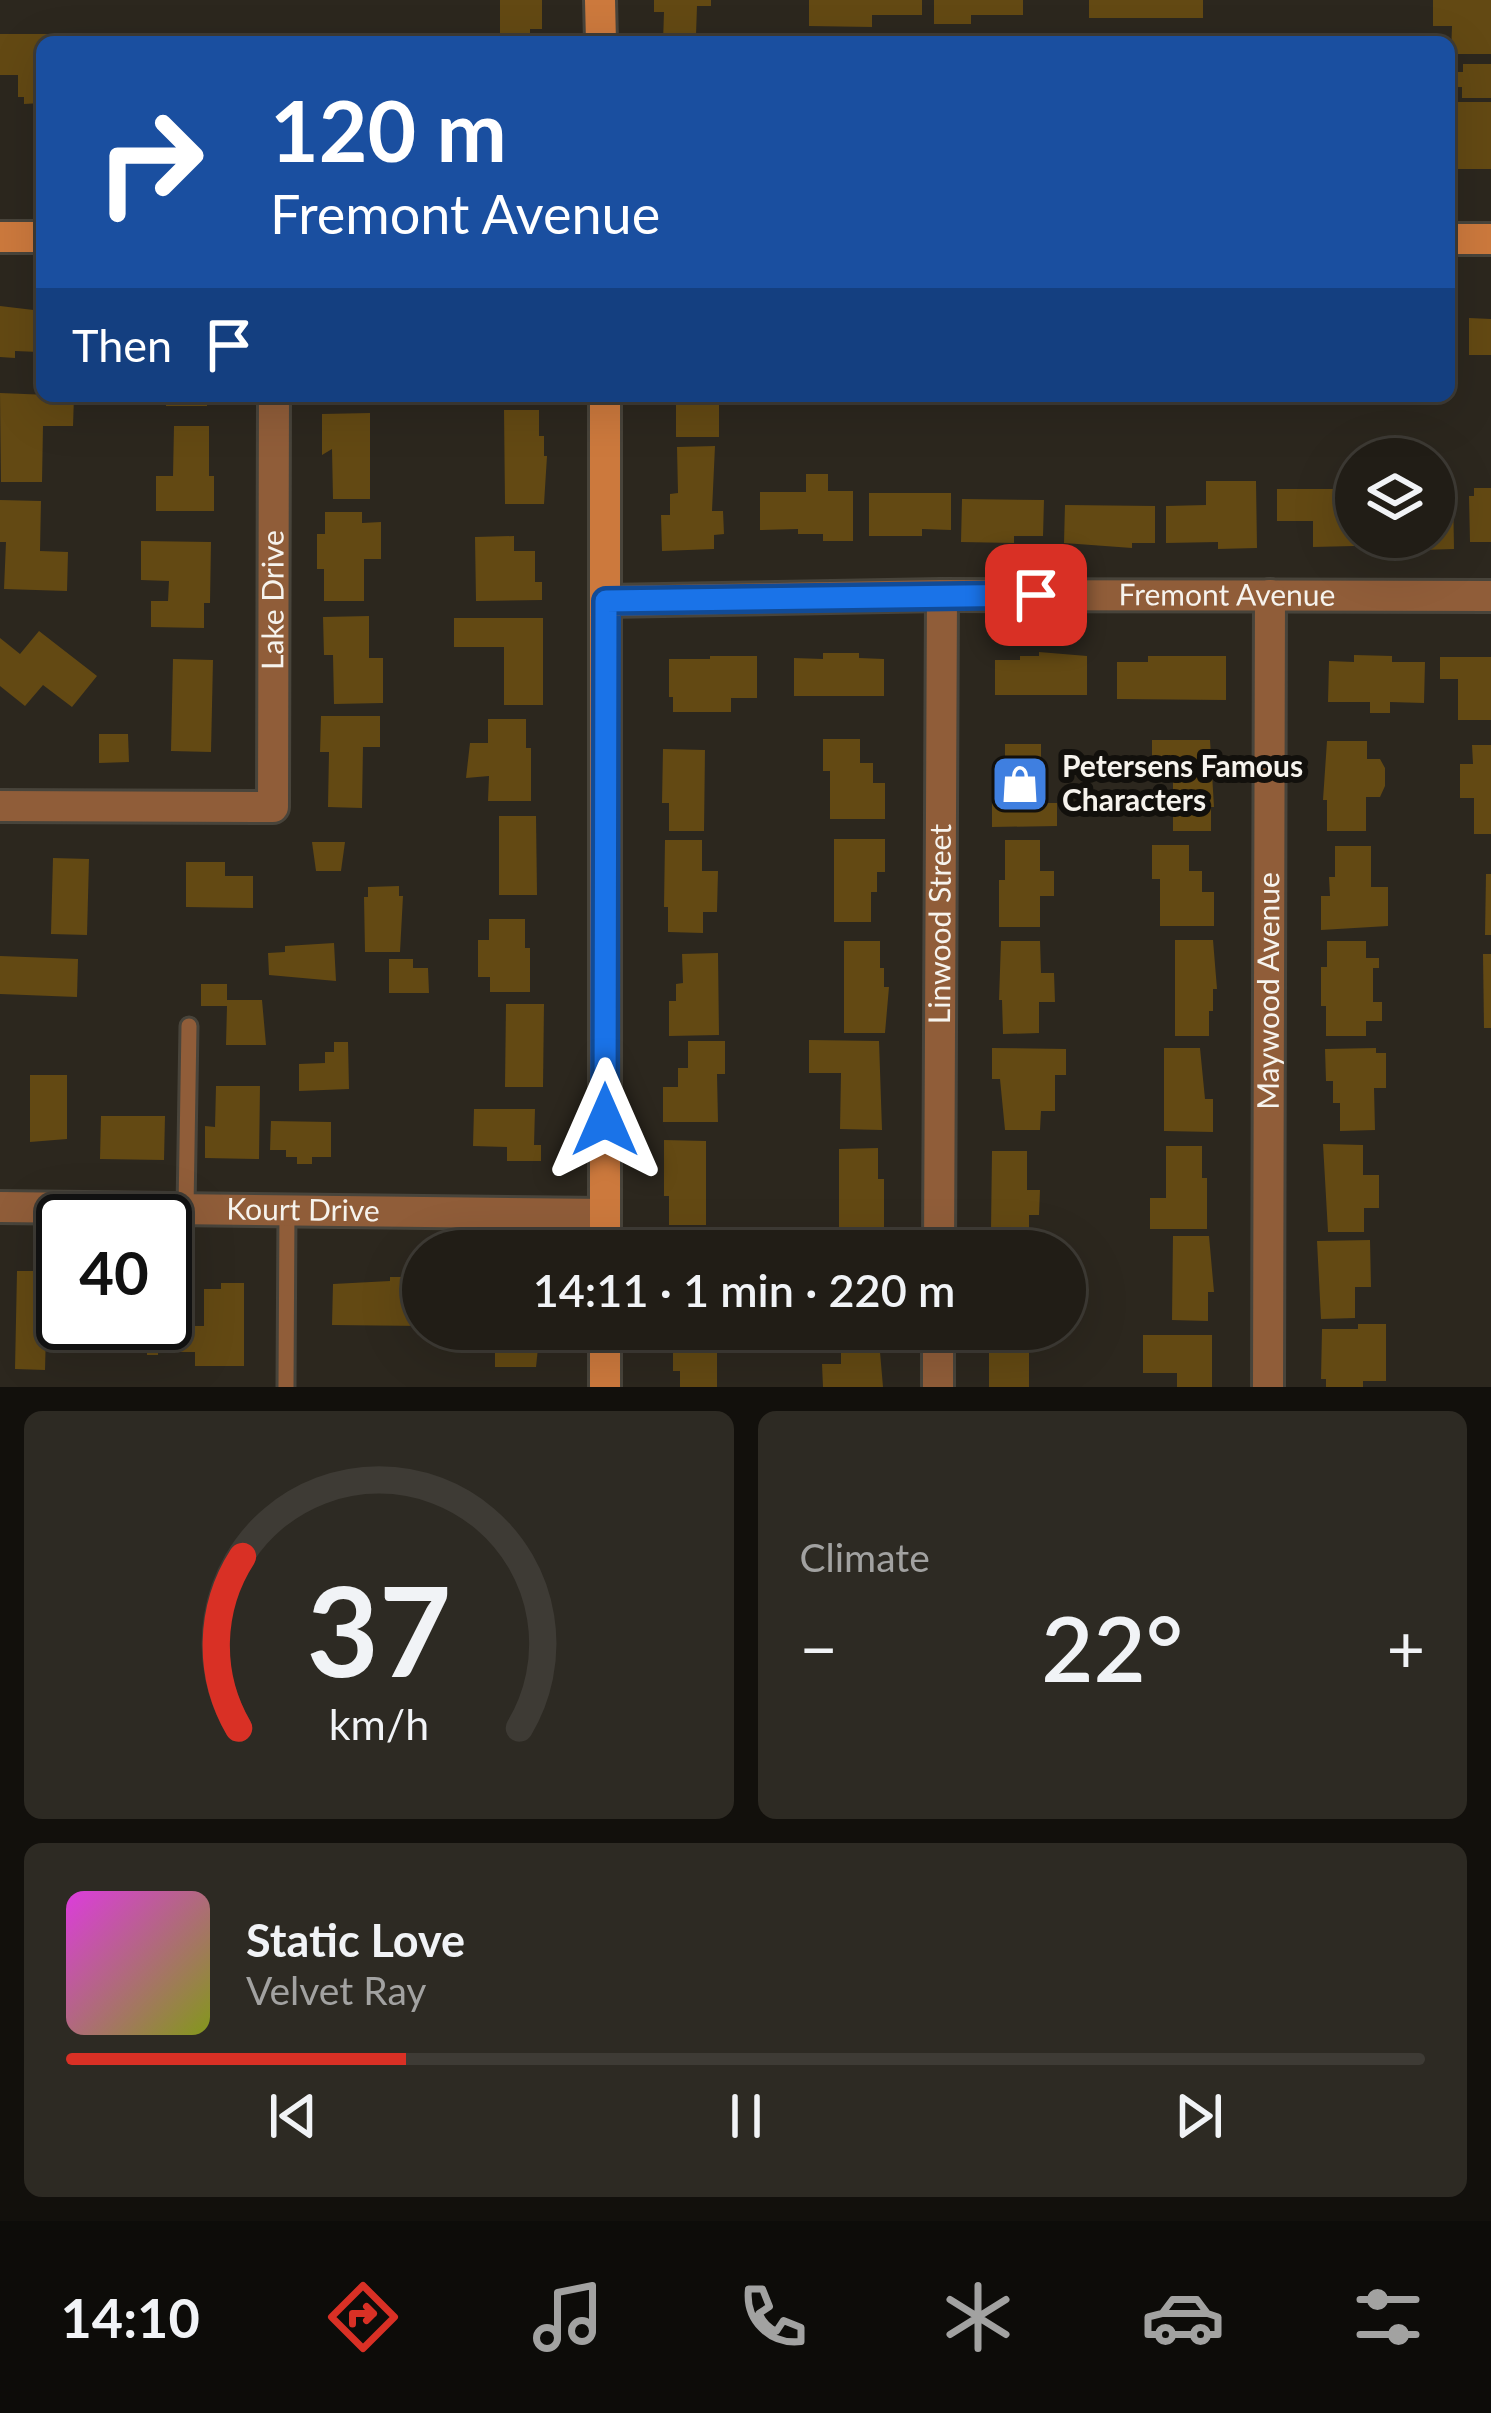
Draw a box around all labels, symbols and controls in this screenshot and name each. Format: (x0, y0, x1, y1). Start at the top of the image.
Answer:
text: 120 m (270, 79, 507, 180)
icon: right (72, 84, 228, 240)
text: Fremont Avenue (270, 181, 660, 246)
icon: arrive (196, 312, 262, 378)
text: Then (72, 318, 172, 372)
map controls (1335, 438, 1455, 558)
button: layers (1335, 438, 1455, 558)
street label: Lake Drive (253, 530, 290, 670)
pin (985, 544, 1087, 646)
icon: arrive (1003, 562, 1069, 628)
street label: Fremont Avenue (1118, 575, 1335, 612)
place label: Petersens Famous Characters (1062, 747, 1303, 817)
shop icon: Petersens Famous Characters (989, 753, 1051, 815)
street label: Linwood Street (920, 824, 957, 1024)
street label: Maywood Avenue (1249, 872, 1285, 1110)
position arrow (542, 1057, 668, 1183)
street label: Kourt Drive (226, 1190, 380, 1227)
speed limit sign: 40 (36, 1194, 192, 1350)
text: 14:11 · 1 min · 220 m (533, 1263, 955, 1317)
text: Climate (800, 1534, 930, 1580)
text: 37 (306, 1554, 451, 1704)
text: 22° (1041, 1593, 1183, 1701)
text: − (800, 1608, 838, 1687)
text: + (1387, 1608, 1425, 1687)
text: km/h (329, 1698, 429, 1749)
text: Static Love (246, 1913, 465, 1967)
text: Velvet Ray (246, 1967, 426, 2013)
icon: previous (260, 2083, 326, 2149)
icon: pause (713, 2083, 779, 2149)
icon: next (1166, 2083, 1232, 2149)
icon: directions (321, 2275, 405, 2359)
icon: music (526, 2275, 610, 2359)
icon: phone (731, 2275, 815, 2359)
icon: climate (936, 2275, 1020, 2359)
icon: car (1141, 2275, 1225, 2359)
icon: filters (1346, 2275, 1430, 2359)
text: 14:10 (61, 2285, 200, 2350)

